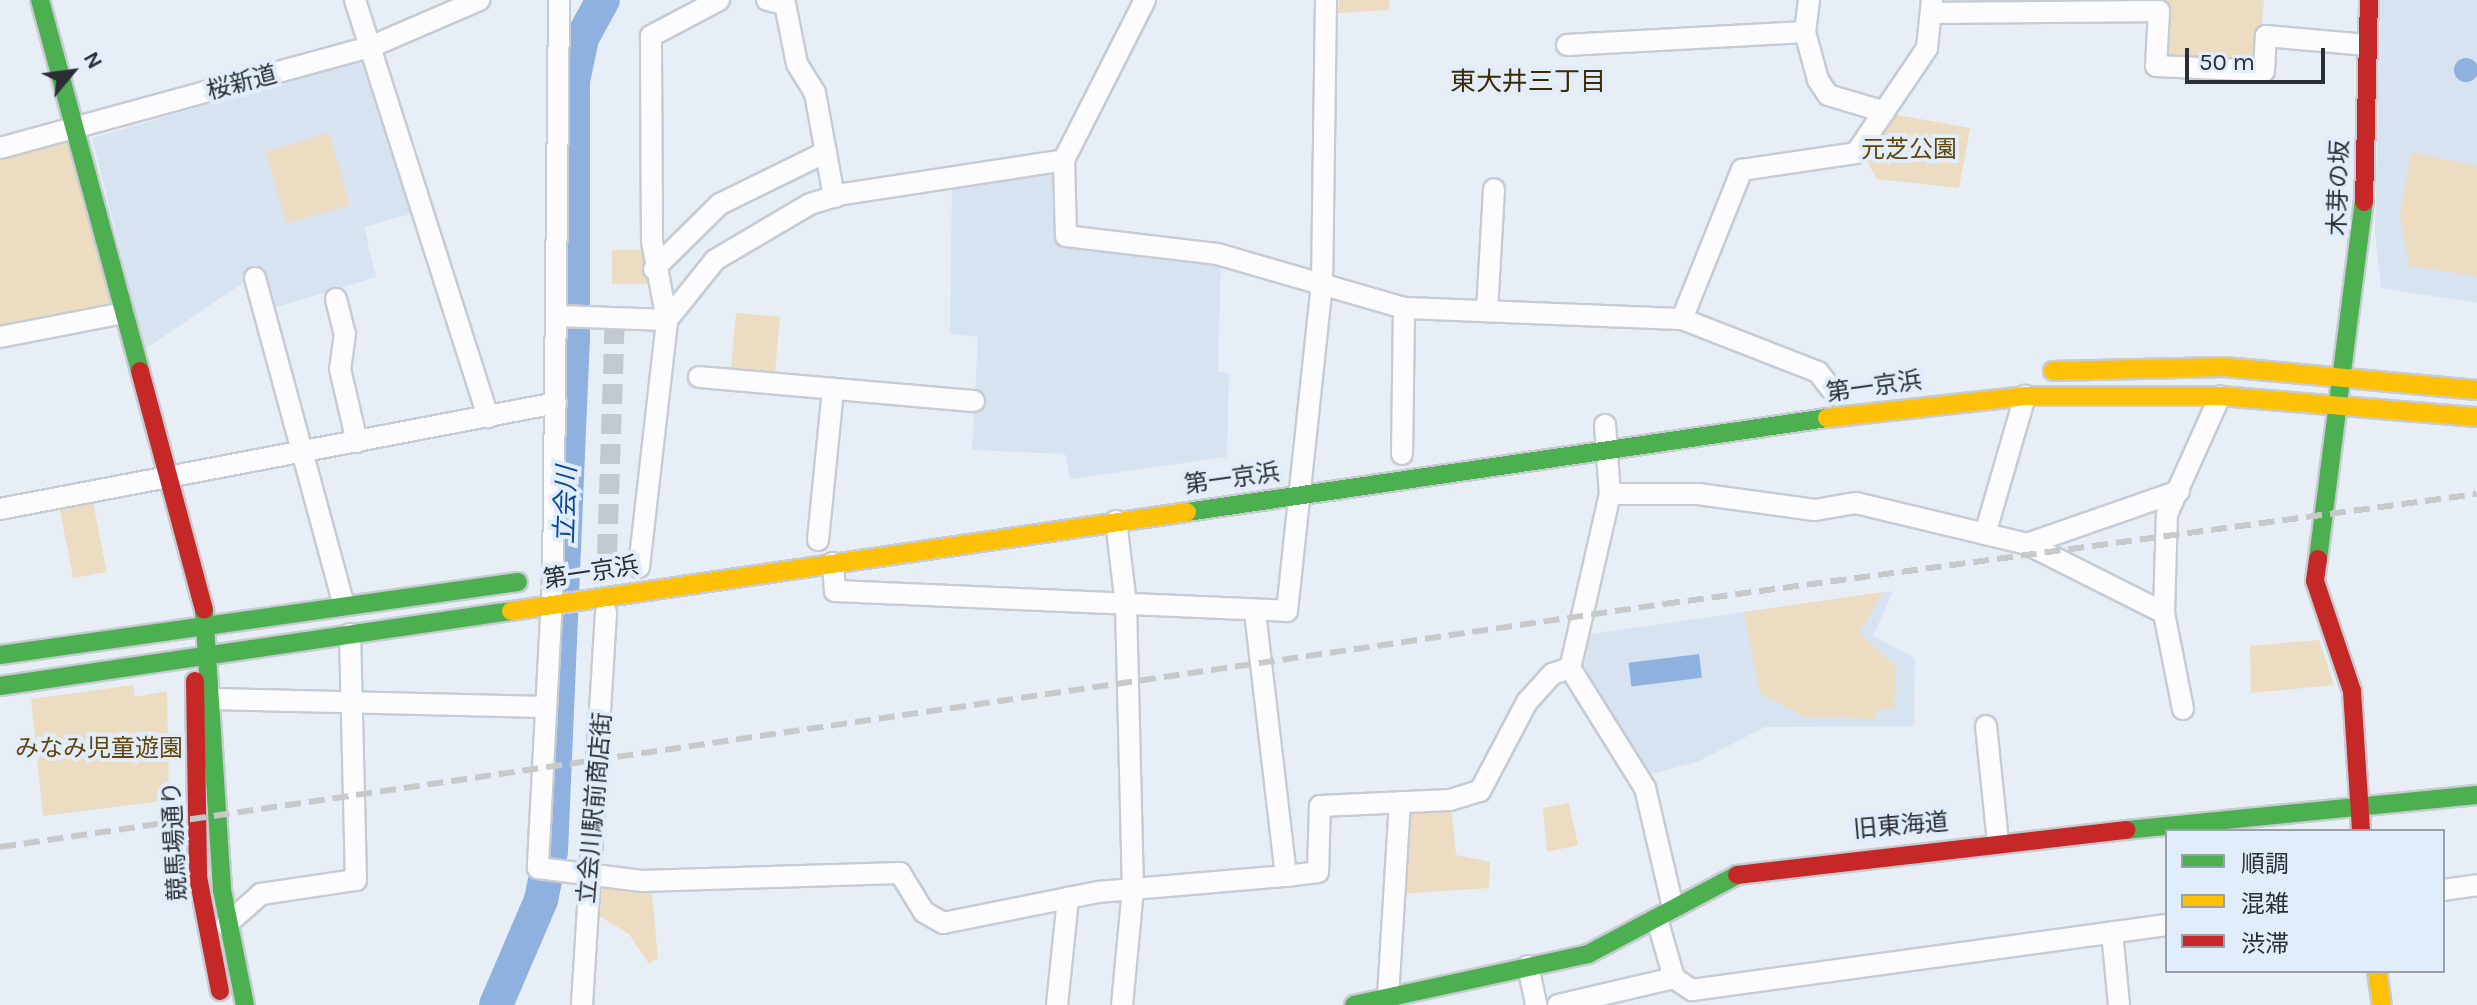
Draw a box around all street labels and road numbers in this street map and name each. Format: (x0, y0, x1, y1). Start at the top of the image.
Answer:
street label: 桜新道 (203, 60, 281, 106)
street label: 木芽の坂 (2323, 140, 2355, 236)
street label: 第一京浜 (1824, 366, 1924, 408)
street label: 第一京浜 (1182, 458, 1282, 500)
street label: 第一京浜 (541, 551, 641, 595)
street label: 立会川駅前商店街 (572, 711, 618, 905)
street label: 競馬場通り (157, 780, 193, 902)
street label: 旧東海道 (1852, 807, 1950, 845)

